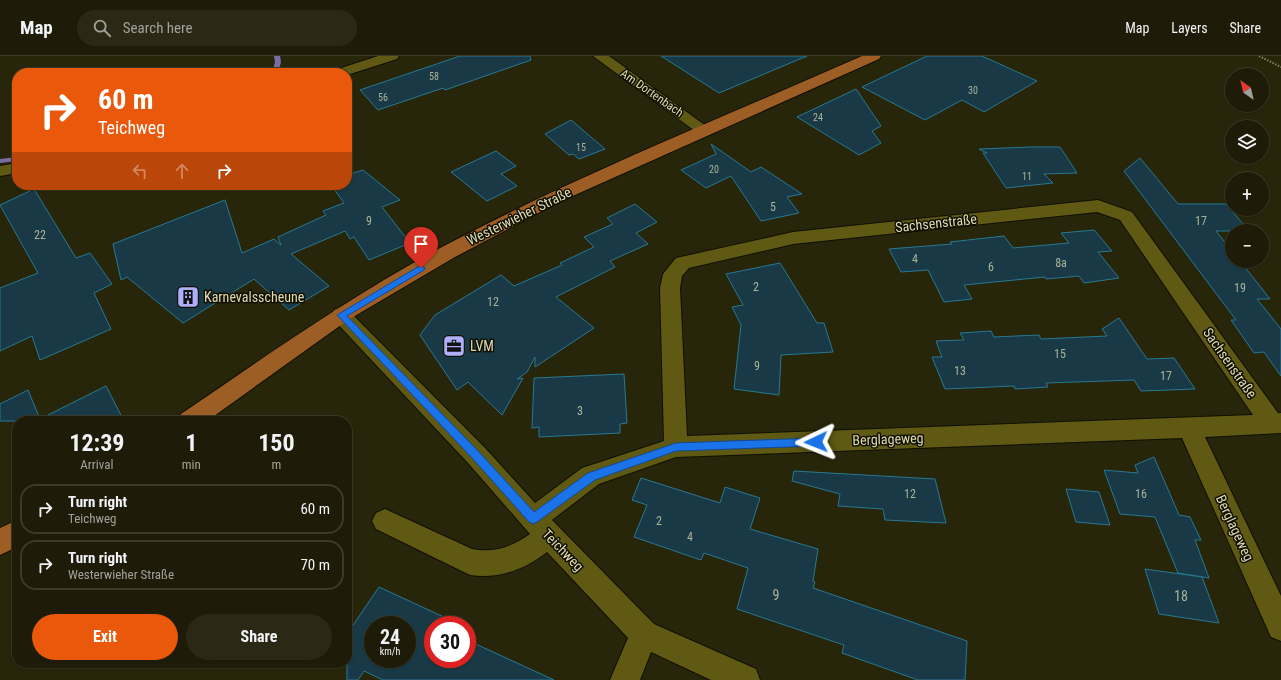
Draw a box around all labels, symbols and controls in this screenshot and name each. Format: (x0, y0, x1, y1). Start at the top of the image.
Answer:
search box (77, 10, 357, 46)
text: Map (20, 16, 53, 39)
icon: search (91, 17, 113, 39)
text: Search here (123, 19, 193, 37)
text: Map (1125, 20, 1149, 36)
text: Layers (1171, 20, 1208, 36)
text: Share (1230, 20, 1261, 36)
street label: Am Dortenbach (618, 66, 686, 120)
north arrow (1225, 68, 1269, 112)
map controls (1225, 68, 1269, 268)
house number: 58 (429, 71, 439, 82)
text: 60 m (98, 83, 154, 116)
icon: right (32, 84, 84, 136)
house number: 30 (968, 85, 978, 96)
house number: 56 (378, 92, 388, 103)
house number: 24 (813, 112, 823, 123)
text: Teichweg (98, 117, 165, 138)
button: layers (1225, 120, 1269, 164)
house number: 15 (576, 142, 586, 153)
icon: left (129, 160, 151, 182)
icon: ahead (171, 160, 193, 182)
icon: right (213, 160, 235, 182)
house number: 20 (709, 164, 719, 175)
house number: 11 (1022, 171, 1032, 182)
button: + (1225, 172, 1269, 216)
street label: Westerwieher Straße (464, 184, 574, 248)
house number: 5 (770, 200, 776, 214)
street label: Sachsenstraße (894, 211, 978, 235)
house number: 9 (366, 214, 372, 228)
house number: 17 (1195, 214, 1207, 228)
button: − (1225, 224, 1269, 268)
pin (404, 227, 438, 268)
house number: 22 (34, 228, 46, 242)
icon: arrive (410, 233, 432, 255)
house number: 4 (912, 252, 918, 266)
house number: 8a (1055, 256, 1067, 270)
house number: 6 (988, 260, 994, 274)
house number: 2 (753, 280, 759, 294)
house number: 19 (1234, 281, 1246, 295)
building icon: Karnevalsscheune (175, 284, 201, 310)
place label: Karnevalsscheune (204, 289, 305, 305)
house number: 12 (487, 295, 499, 309)
street label: Sachsenstraße (1200, 325, 1260, 402)
office icon: LVM (441, 333, 467, 359)
place label: LVM (470, 338, 494, 354)
house number: 15 (1054, 347, 1066, 361)
house number: 9 (754, 359, 760, 373)
house number: 13 (954, 364, 966, 378)
house number: 17 (1160, 369, 1172, 383)
house number: 3 (577, 404, 583, 418)
position arrow (795, 421, 837, 463)
text: 12:39 (69, 429, 124, 457)
text: 1 (185, 429, 197, 457)
text: 150 (258, 429, 295, 457)
street label: Berglageweg (852, 430, 924, 448)
text: Arrival (80, 457, 113, 472)
text: min (182, 457, 201, 472)
text: m (272, 457, 281, 472)
house number: 12 (904, 487, 916, 501)
house number: 16 (1135, 487, 1147, 501)
street label: Berglageweg (1213, 492, 1257, 564)
text: Turn right (68, 493, 127, 511)
icon: right (34, 498, 56, 520)
text: 60 m (300, 500, 330, 518)
text: Teichweg (68, 511, 116, 526)
house number: 2 (656, 514, 662, 528)
street label: Teichweg (539, 526, 587, 574)
house number: 4 (687, 530, 693, 544)
text: Turn right (68, 549, 127, 567)
icon: right (34, 554, 56, 576)
text: 70 m (300, 556, 330, 574)
text: Westerwieher Straße (68, 567, 174, 582)
house number: 9 (773, 587, 779, 603)
house number: 18 (1174, 588, 1188, 604)
button: Exit (32, 614, 178, 660)
button: Share (186, 614, 332, 660)
speed limit sign: 30 (424, 616, 476, 668)
text: 24 (380, 625, 400, 649)
text: km/h (380, 646, 400, 657)

